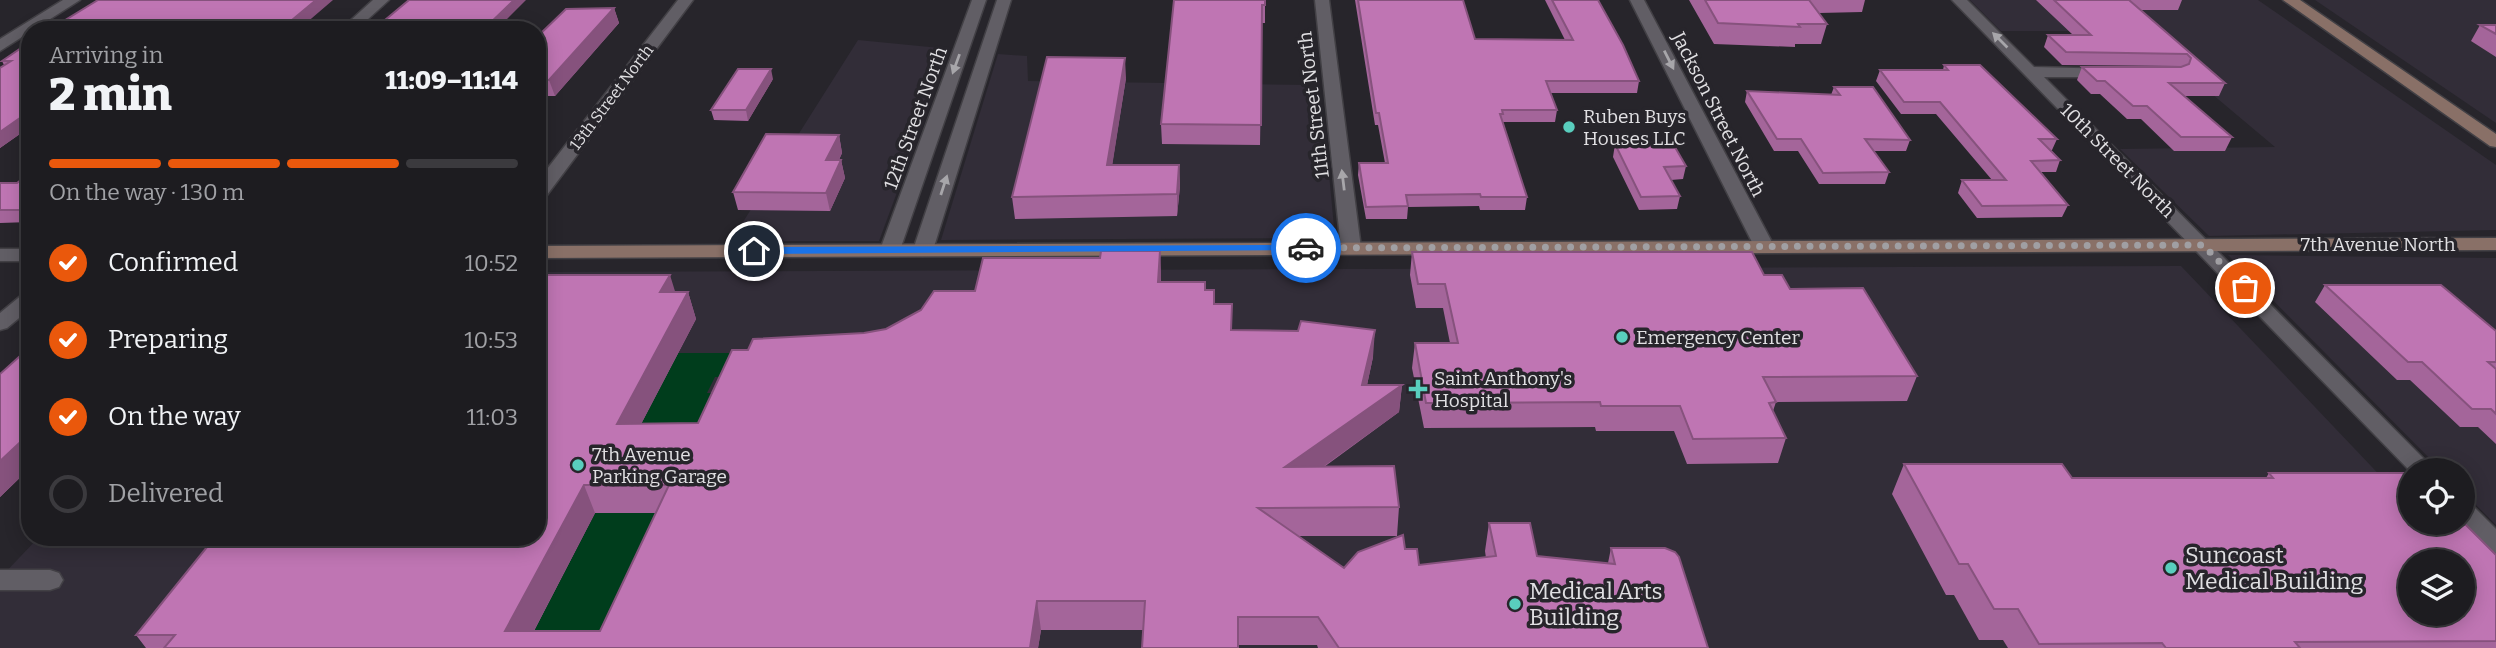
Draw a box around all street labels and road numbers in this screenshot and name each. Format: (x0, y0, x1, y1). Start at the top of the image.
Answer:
street label: Jackson Street North (1667, 27, 1770, 201)
street label: 11th Street North (1293, 30, 1334, 180)
street label: 13th Street North (566, 41, 657, 154)
street label: 12th Street North (879, 43, 952, 193)
street label: 10th Street North (2056, 98, 2180, 222)
street label: 7th Avenue North (2300, 233, 2456, 256)

